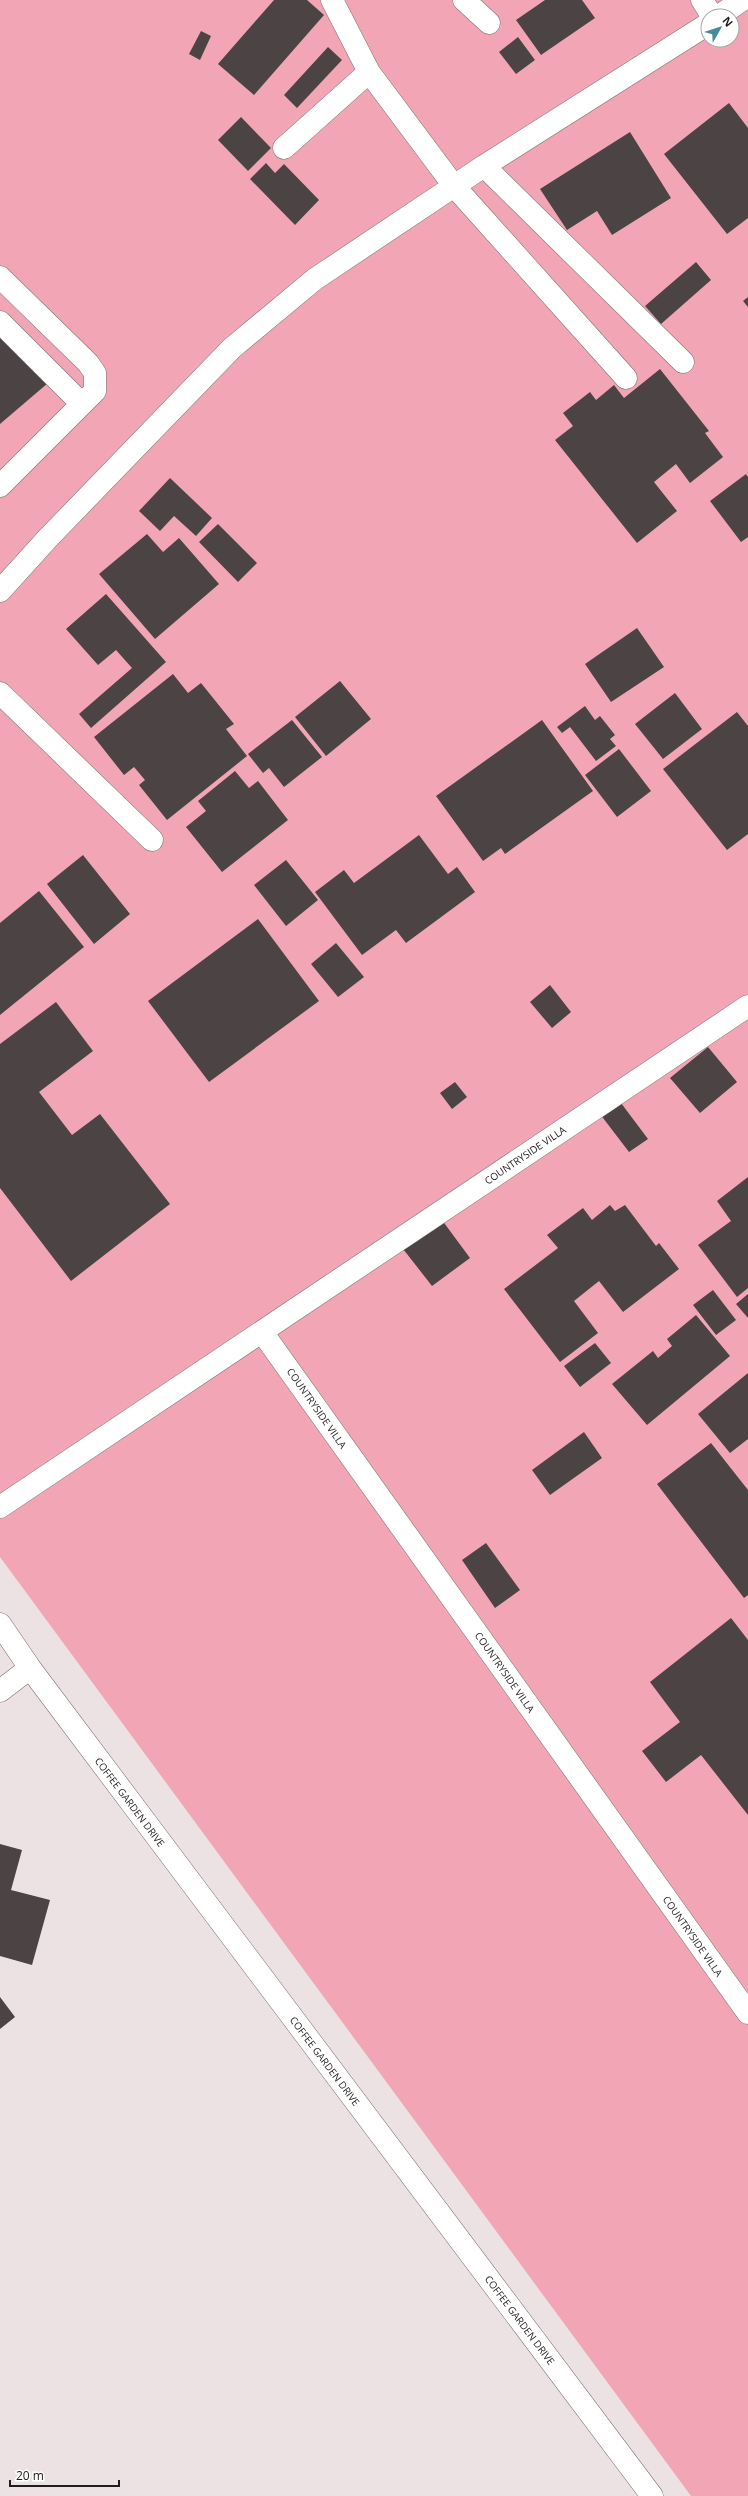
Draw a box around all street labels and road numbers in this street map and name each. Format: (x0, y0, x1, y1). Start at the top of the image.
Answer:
street label: COUNTRYSIDE VILLA (482, 1122, 569, 1187)
street label: COUNTRYSIDE VILLA (284, 1365, 350, 1452)
street label: COUNTRYSIDE VILLA (472, 1629, 538, 1716)
street label: COFFEE GARDEN DRIVE (92, 1754, 168, 1850)
street label: COUNTRYSIDE VILLA (660, 1893, 726, 1980)
street label: COFFEE GARDEN DRIVE (287, 2013, 363, 2109)
street label: COFFEE GARDEN DRIVE (482, 2272, 558, 2368)

